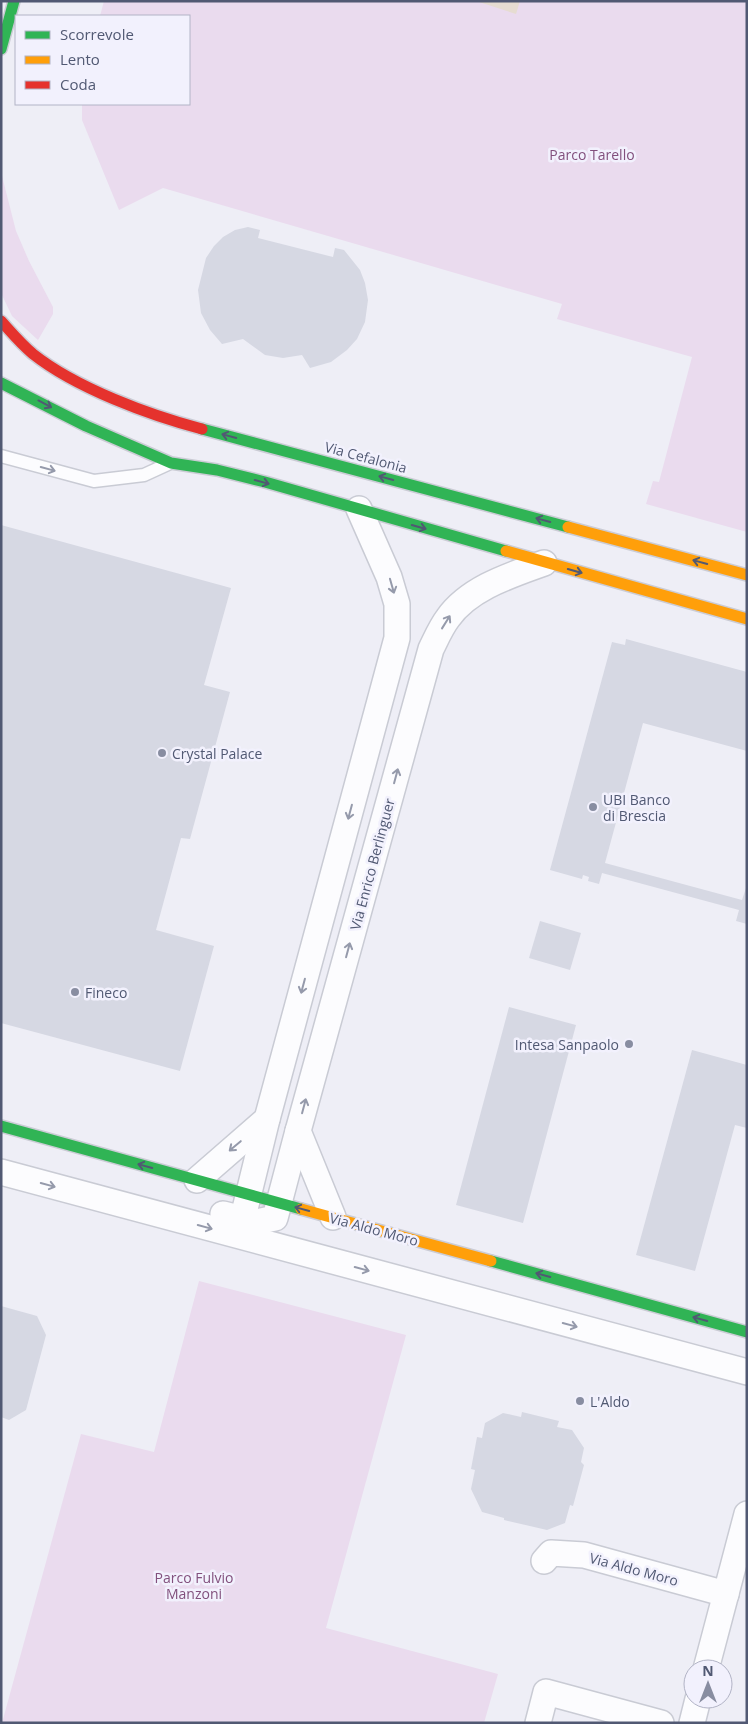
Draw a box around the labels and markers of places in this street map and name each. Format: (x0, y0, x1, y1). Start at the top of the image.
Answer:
place label: Crystal Palace (172, 744, 262, 763)
marker: Crystal Palace (156, 747, 168, 759)
place label: UBI Banco di Brescia (603, 790, 670, 825)
marker: UBI Banco di Brescia (587, 801, 599, 813)
place label: Fineco (85, 983, 127, 1002)
marker: Fineco (69, 986, 81, 998)
place label: Intesa Sanpaolo (515, 1035, 619, 1054)
marker: Intesa Sanpaolo (623, 1038, 635, 1050)
place label: L'Aldo (590, 1392, 630, 1411)
marker: L'Aldo (574, 1395, 586, 1407)

